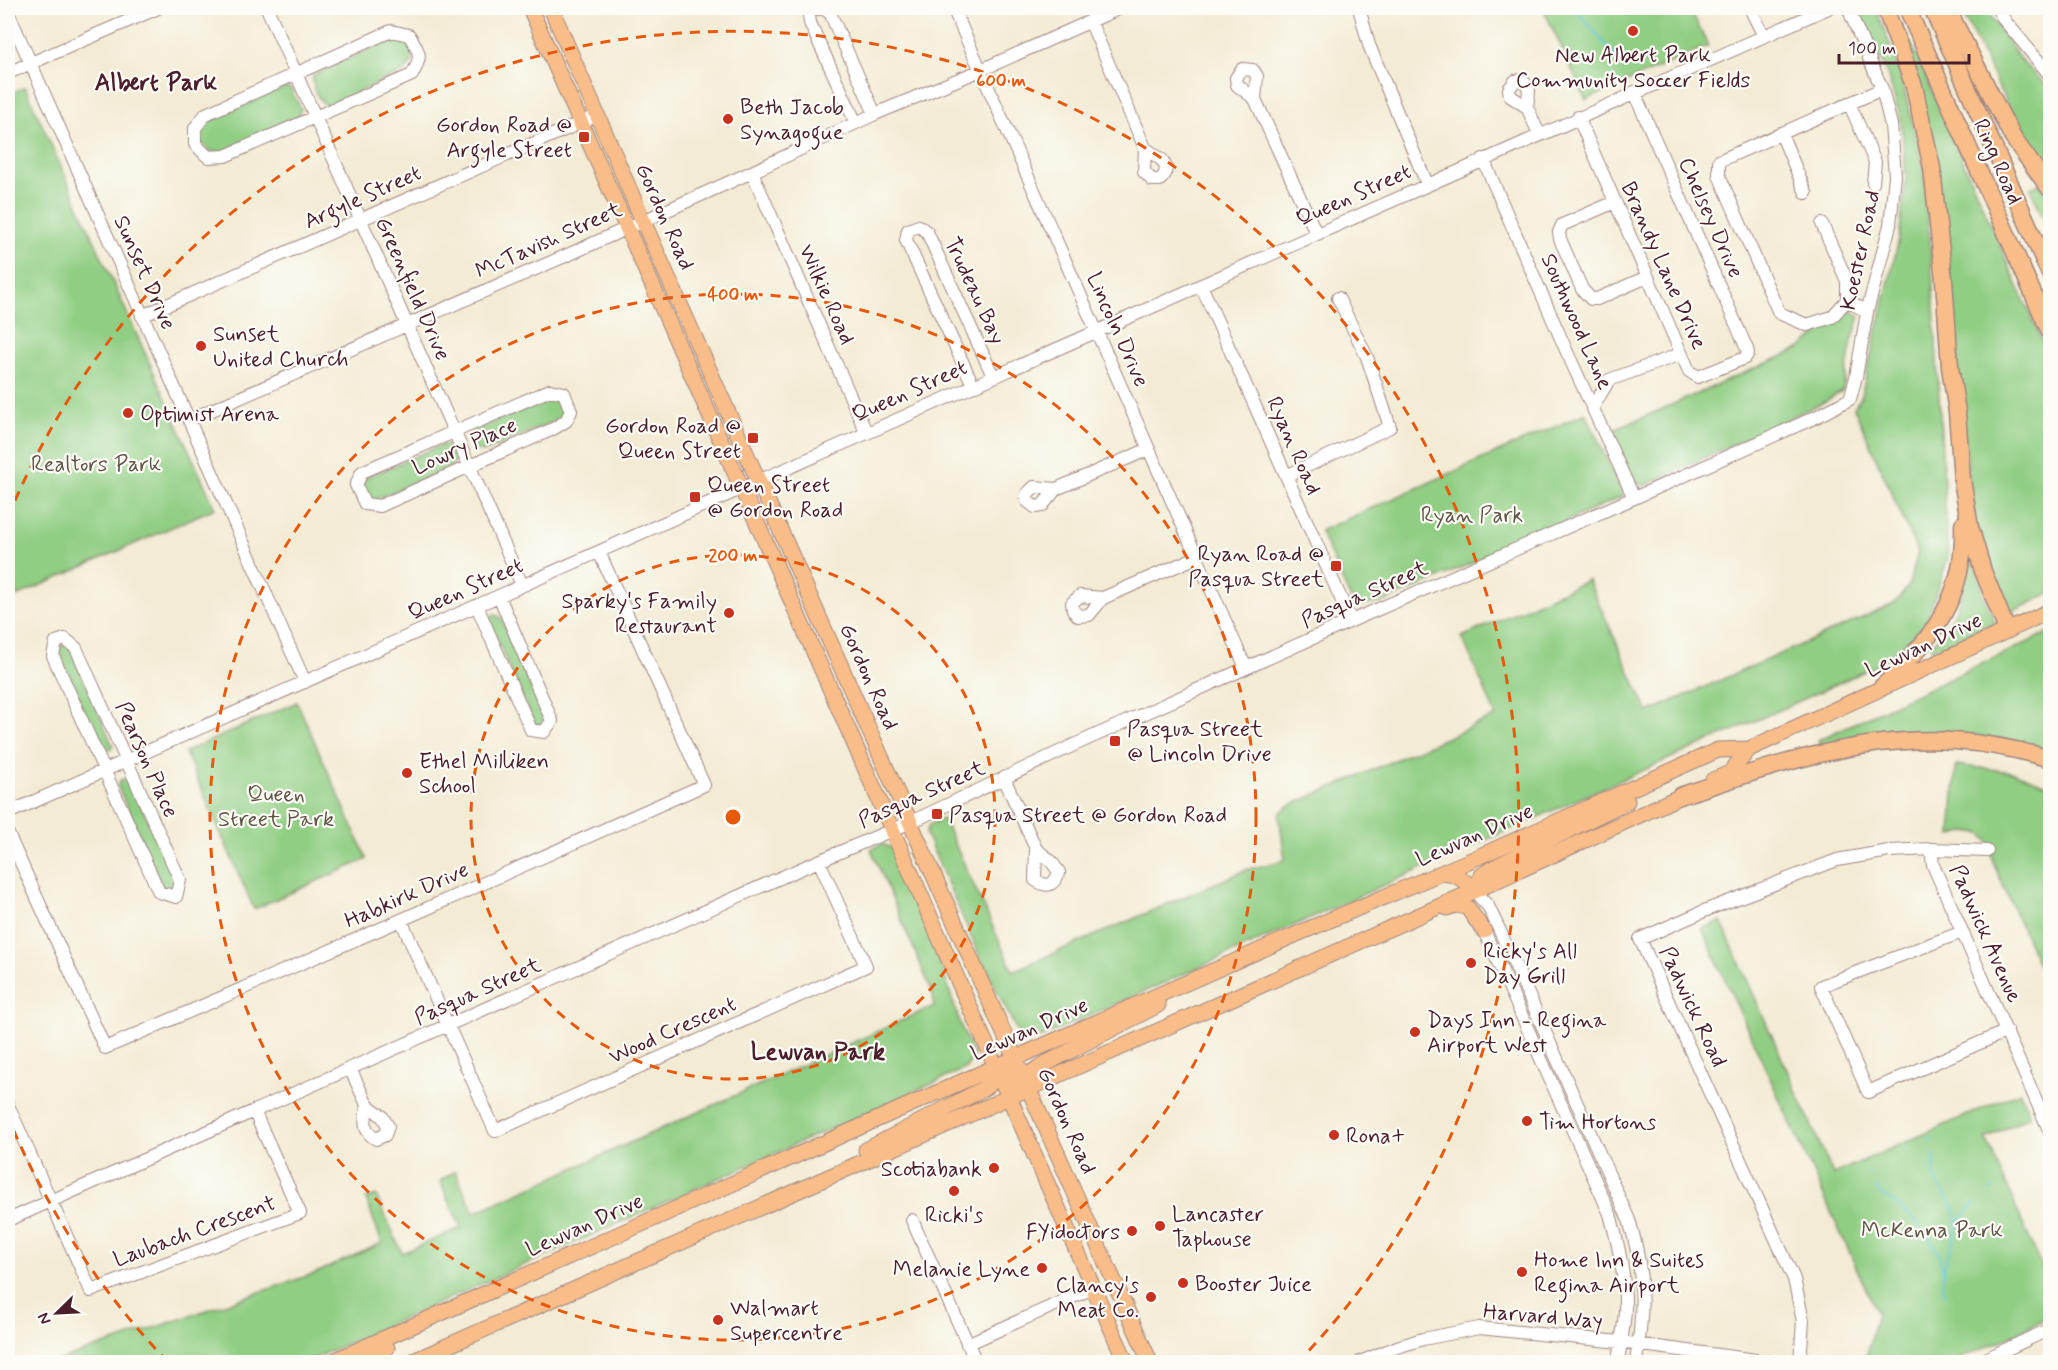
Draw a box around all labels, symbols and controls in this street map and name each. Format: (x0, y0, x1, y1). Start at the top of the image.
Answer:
marker: New Albert Park Community Soccer Fields (1626, 24, 1640, 38)
scale bar (1839, 27, 1970, 65)
text: 100 m (1848, 37, 1896, 61)
place label: New Albert Park Community Soccer Fields (1516, 42, 1750, 95)
district label: Albert Park (95, 68, 218, 99)
text: 600 m (976, 69, 1026, 93)
place label: Beth Jacob Synagogue (740, 94, 844, 150)
place label: Gordon Road @ Argyle Street (436, 112, 572, 168)
marker: Beth Jacob Synagogue (721, 112, 735, 126)
street label: Ring Road (1963, 115, 2028, 210)
marker: Gordon Road @ Argyle Street (577, 130, 591, 144)
street label: Chelsey Drive (1671, 153, 1749, 283)
street label: Queen Street (1292, 158, 1416, 234)
street label: Gordon Road (628, 159, 700, 275)
street label: Argyle Street (300, 160, 427, 239)
street label: Brandy Lane Drive (1614, 178, 1713, 354)
street label: Koester Road (1835, 188, 1887, 313)
street label: McTavish Street (471, 196, 627, 286)
street label: Sunset Drive (107, 211, 182, 334)
street label: Greenfield Drive (368, 212, 456, 365)
street label: Trudeau Bay (937, 233, 1011, 349)
street label: Wilkie Road (792, 240, 861, 349)
street label: Southwood Lane (1534, 249, 1619, 394)
street label: Lincoln Drive (1079, 268, 1155, 391)
text: 400 m (708, 283, 758, 307)
place label: Sunset United Church (213, 321, 349, 374)
marker: Sunset United Church (194, 339, 208, 353)
street label: Queen Street (848, 354, 972, 430)
street label: Ryan Road (1259, 392, 1327, 499)
place label: Optimist Arena (140, 401, 280, 429)
marker: Optimist Arena (121, 406, 135, 420)
street label: Lowry Place (408, 411, 522, 482)
place label: Gordon Road @ Queen Street (605, 413, 741, 466)
marker: Gordon Road @ Queen Street (746, 431, 760, 445)
park label: Realtors Park (31, 451, 161, 479)
place label: Queen Street @ Gordon Road (707, 472, 843, 525)
marker: Queen Street @ Gordon Road (688, 490, 702, 504)
park label: Ryan Park (1421, 502, 1523, 530)
place label: Ryan Road @ Pasqua Street (1188, 541, 1324, 594)
text: 200 m (708, 544, 758, 568)
street label: Queen Street (404, 552, 528, 628)
street label: Pasqua Street (1297, 554, 1433, 635)
marker: Ryan Road @ Pasqua Street (1329, 559, 1343, 573)
place label: Sparky's Family Restaurant (561, 588, 717, 641)
marker: Sparky's Family Restaurant (722, 606, 736, 620)
street label: Lewvan Drive (1861, 607, 1987, 685)
street label: Gordon Road (832, 619, 904, 735)
street label: Pearson Place (108, 697, 184, 822)
place label: Pasqua Street @ Lincoln Drive (1127, 716, 1272, 769)
marker: Pasqua Street @ Lincoln Drive (1108, 734, 1122, 748)
place label: Ethel Milliken School (419, 748, 549, 801)
street label: Pasqua Street (854, 754, 990, 835)
marker: Ethel Milliken School (400, 766, 414, 780)
park label: Queen Street Park (218, 781, 334, 834)
street label: Lewvan Drive (1412, 797, 1538, 874)
place label: Pasqua Street @ Gordon Road (949, 802, 1227, 830)
centre of rings (723, 807, 743, 827)
marker: Pasqua Street @ Gordon Road (930, 807, 944, 821)
street label: Habkirk Drive (340, 856, 473, 936)
street label: Padwick Avenue (1942, 860, 2028, 1007)
place label: Ricky's All Day Grill (1483, 938, 1577, 991)
street label: Padwick Road (1652, 942, 1732, 1072)
street label: Pasqua Street (410, 951, 546, 1032)
marker: Ricky's All Day Grill (1464, 956, 1478, 970)
street label: Wood Crescent (605, 990, 741, 1071)
street label: Lewvan Drive (967, 991, 1093, 1068)
place label: Days Inn - Regina Airport West (1427, 1007, 1607, 1060)
marker: Days Inn - Regina Airport West (1408, 1025, 1422, 1039)
district label: Lewvan Park (751, 1037, 885, 1068)
street label: Gordon Road (1030, 1063, 1102, 1179)
place label: Tim Hortons (1539, 1109, 1657, 1137)
marker: Tim Hortons (1520, 1114, 1534, 1128)
place label: Rona+ (1346, 1123, 1406, 1151)
marker: Rona+ (1327, 1128, 1341, 1142)
place label: Scotiabank (881, 1156, 982, 1184)
marker: Scotiabank (987, 1161, 1001, 1175)
marker: Ricki's (947, 1184, 961, 1198)
street label: Lewvan Drive (522, 1187, 648, 1264)
street label: Laubach Crescent (110, 1189, 280, 1274)
place label: Lancaster Taphouse (1172, 1201, 1264, 1254)
place label: Ricki's (925, 1202, 984, 1230)
park label: McKenna Park (1861, 1217, 2003, 1245)
place label: FYidoctors (1026, 1219, 1120, 1247)
marker: Lancaster Taphouse (1153, 1219, 1167, 1233)
marker: FYidoctors (1125, 1224, 1139, 1238)
place label: Home Inn & Suites Regina Airport (1534, 1247, 1704, 1303)
place label: Melanie Lyne (893, 1256, 1030, 1284)
marker: Melanie Lyne (1035, 1261, 1049, 1275)
marker: Home Inn & Suites Regina Airport (1515, 1265, 1529, 1279)
place label: Booster Juice (1195, 1271, 1312, 1299)
place label: Clancy's Meat Co. (1055, 1272, 1139, 1325)
marker: Booster Juice (1176, 1276, 1190, 1290)
north arrow (27, 1283, 87, 1343)
marker: Clancy's Meat Co. (1144, 1290, 1158, 1304)
place label: Walmart Supercentre (730, 1295, 843, 1348)
street label: Harvard Way (1482, 1298, 1604, 1336)
text: N (33, 1309, 56, 1328)
marker: Walmart Supercentre (711, 1313, 725, 1327)

